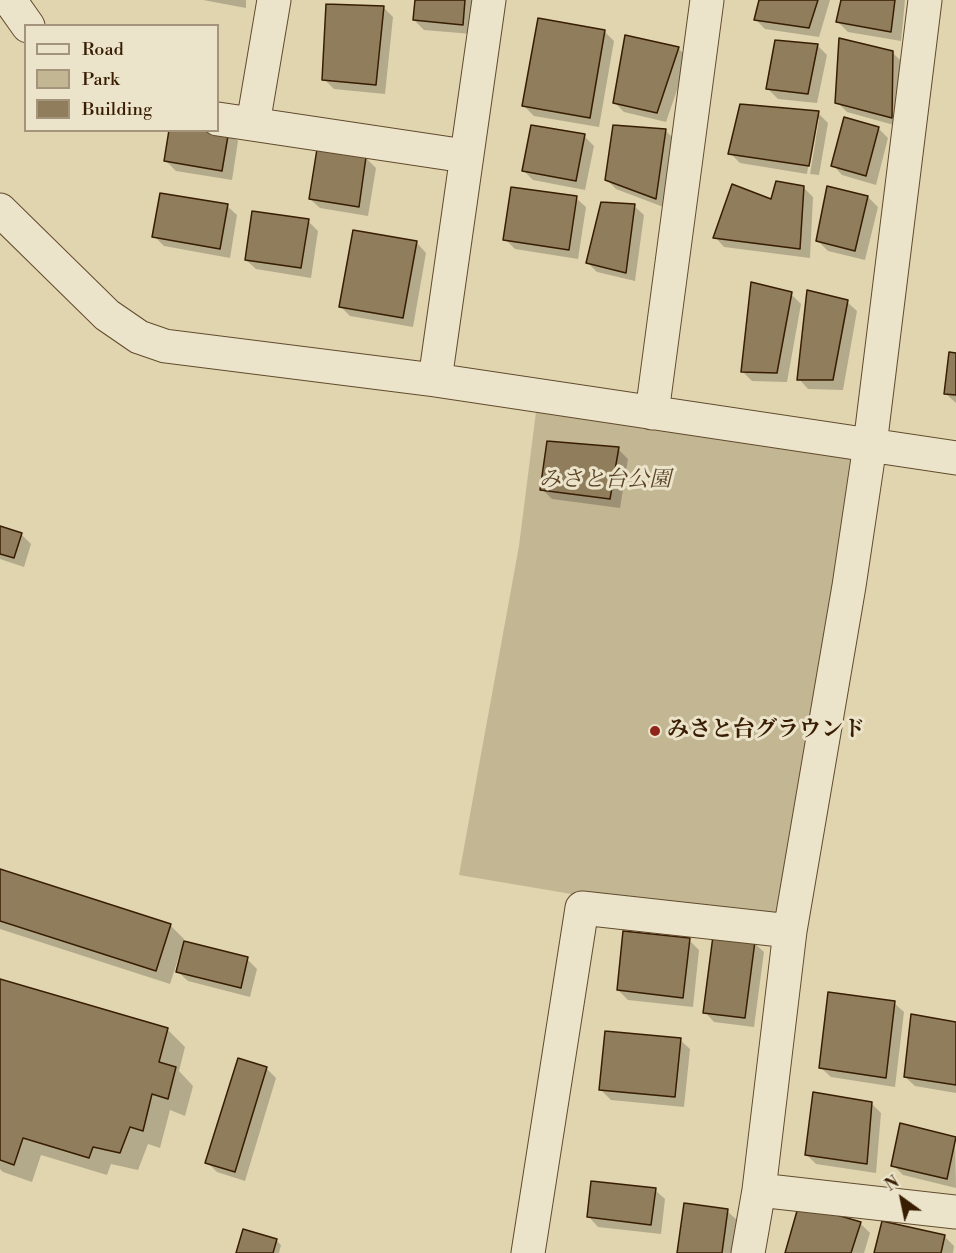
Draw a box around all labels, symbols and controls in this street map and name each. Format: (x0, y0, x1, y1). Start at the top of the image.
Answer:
legend (24, 24, 219, 132)
text: Road (82, 38, 124, 61)
text: Park (82, 68, 119, 91)
text: Building (82, 98, 152, 121)
park label: みさと台公園 (539, 468, 671, 494)
place label: みさと台グラウンド (667, 718, 865, 744)
marker: みさと台グラウンド (648, 724, 662, 738)
north arrow (872, 1169, 932, 1229)
text: N (881, 1172, 903, 1196)

